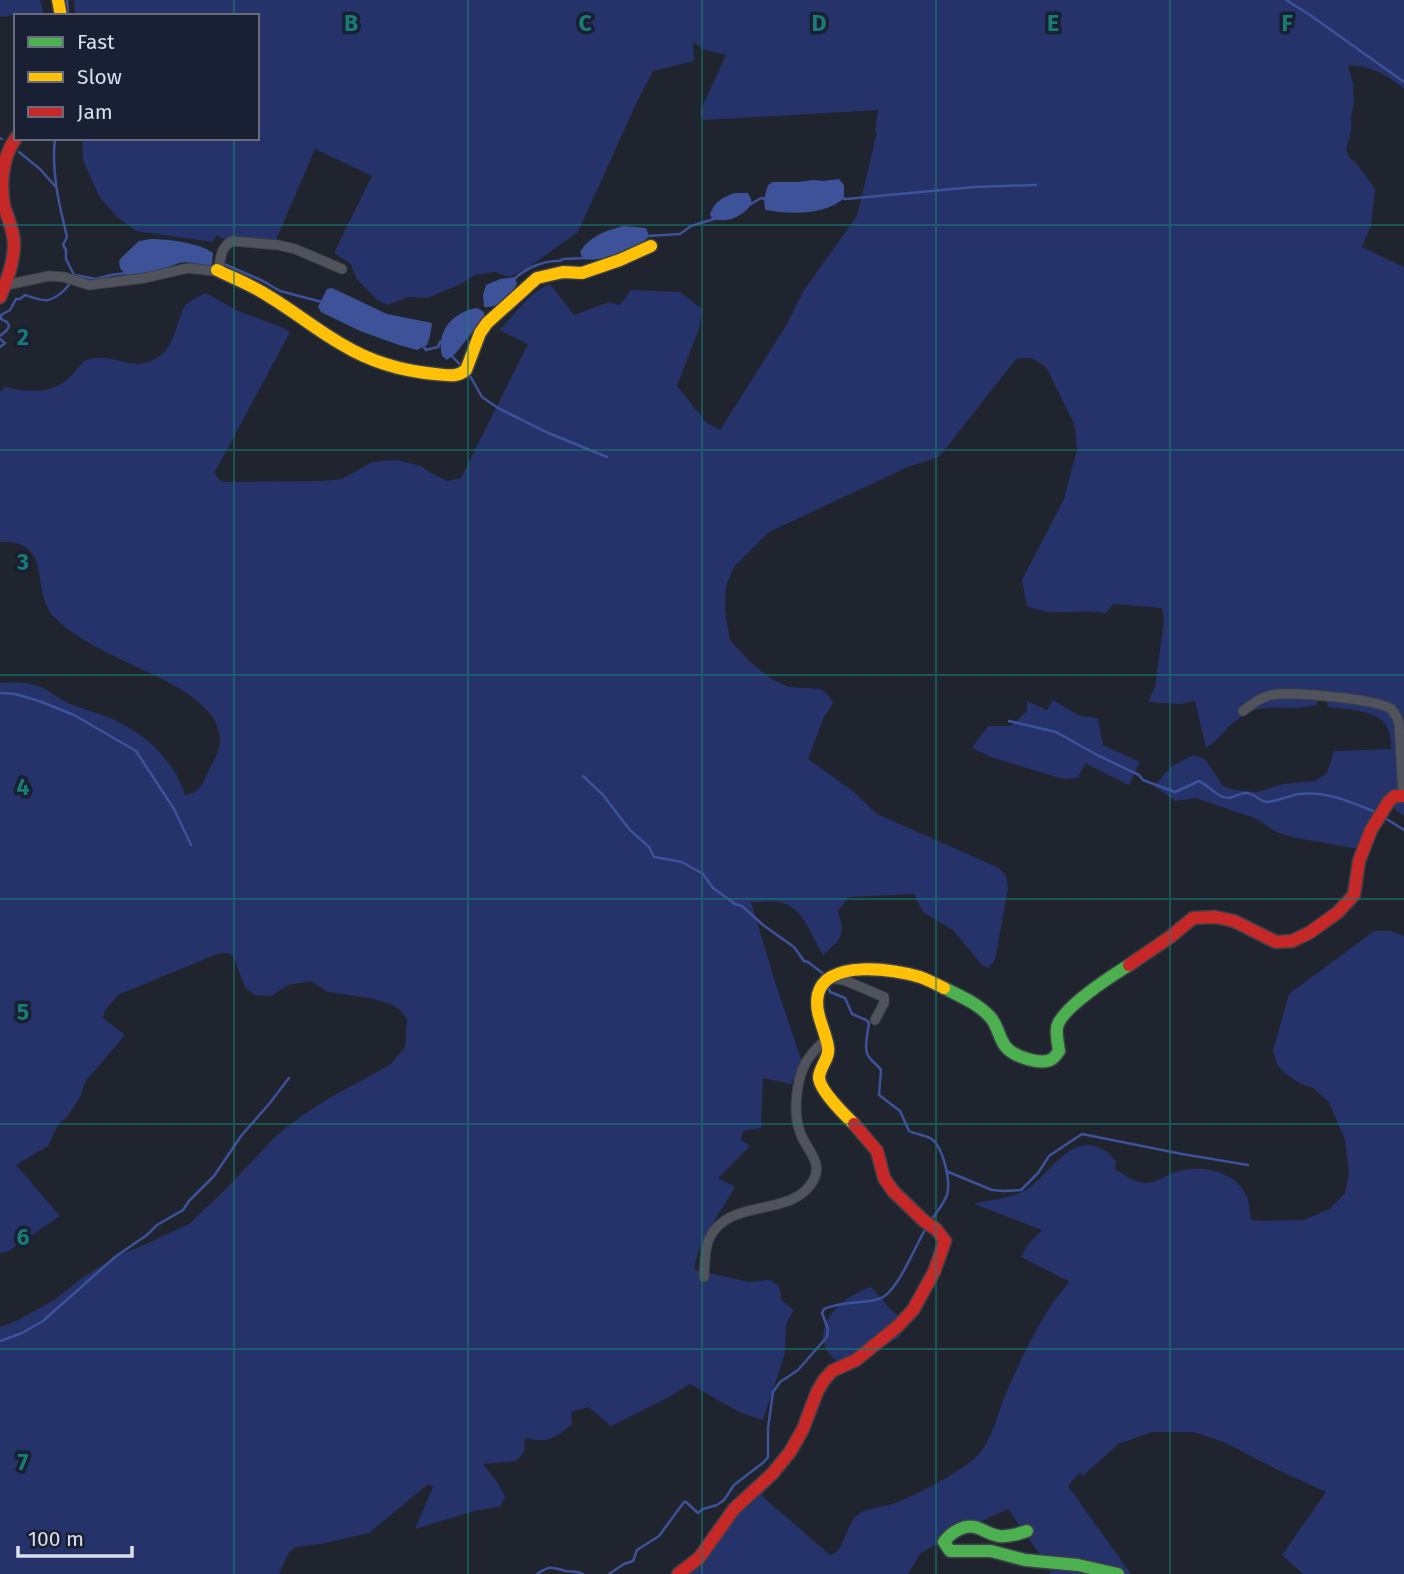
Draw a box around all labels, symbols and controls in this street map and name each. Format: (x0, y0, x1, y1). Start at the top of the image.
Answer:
text: B (344, 9, 358, 37)
text: C (578, 9, 592, 37)
text: D (812, 9, 827, 37)
text: E (1047, 9, 1059, 37)
text: F (1281, 9, 1293, 37)
legend (14, 14, 259, 140)
text: Fast (77, 29, 115, 55)
text: Slow (77, 64, 122, 90)
text: Jam (77, 99, 113, 125)
text: 2 (17, 323, 29, 351)
text: 3 (16, 548, 29, 576)
text: 4 (17, 773, 30, 801)
text: 5 (17, 998, 29, 1026)
text: 6 (17, 1223, 30, 1251)
text: 7 (18, 1448, 29, 1476)
scale bar (18, 1514, 131, 1558)
text: 100 m (28, 1526, 84, 1552)

